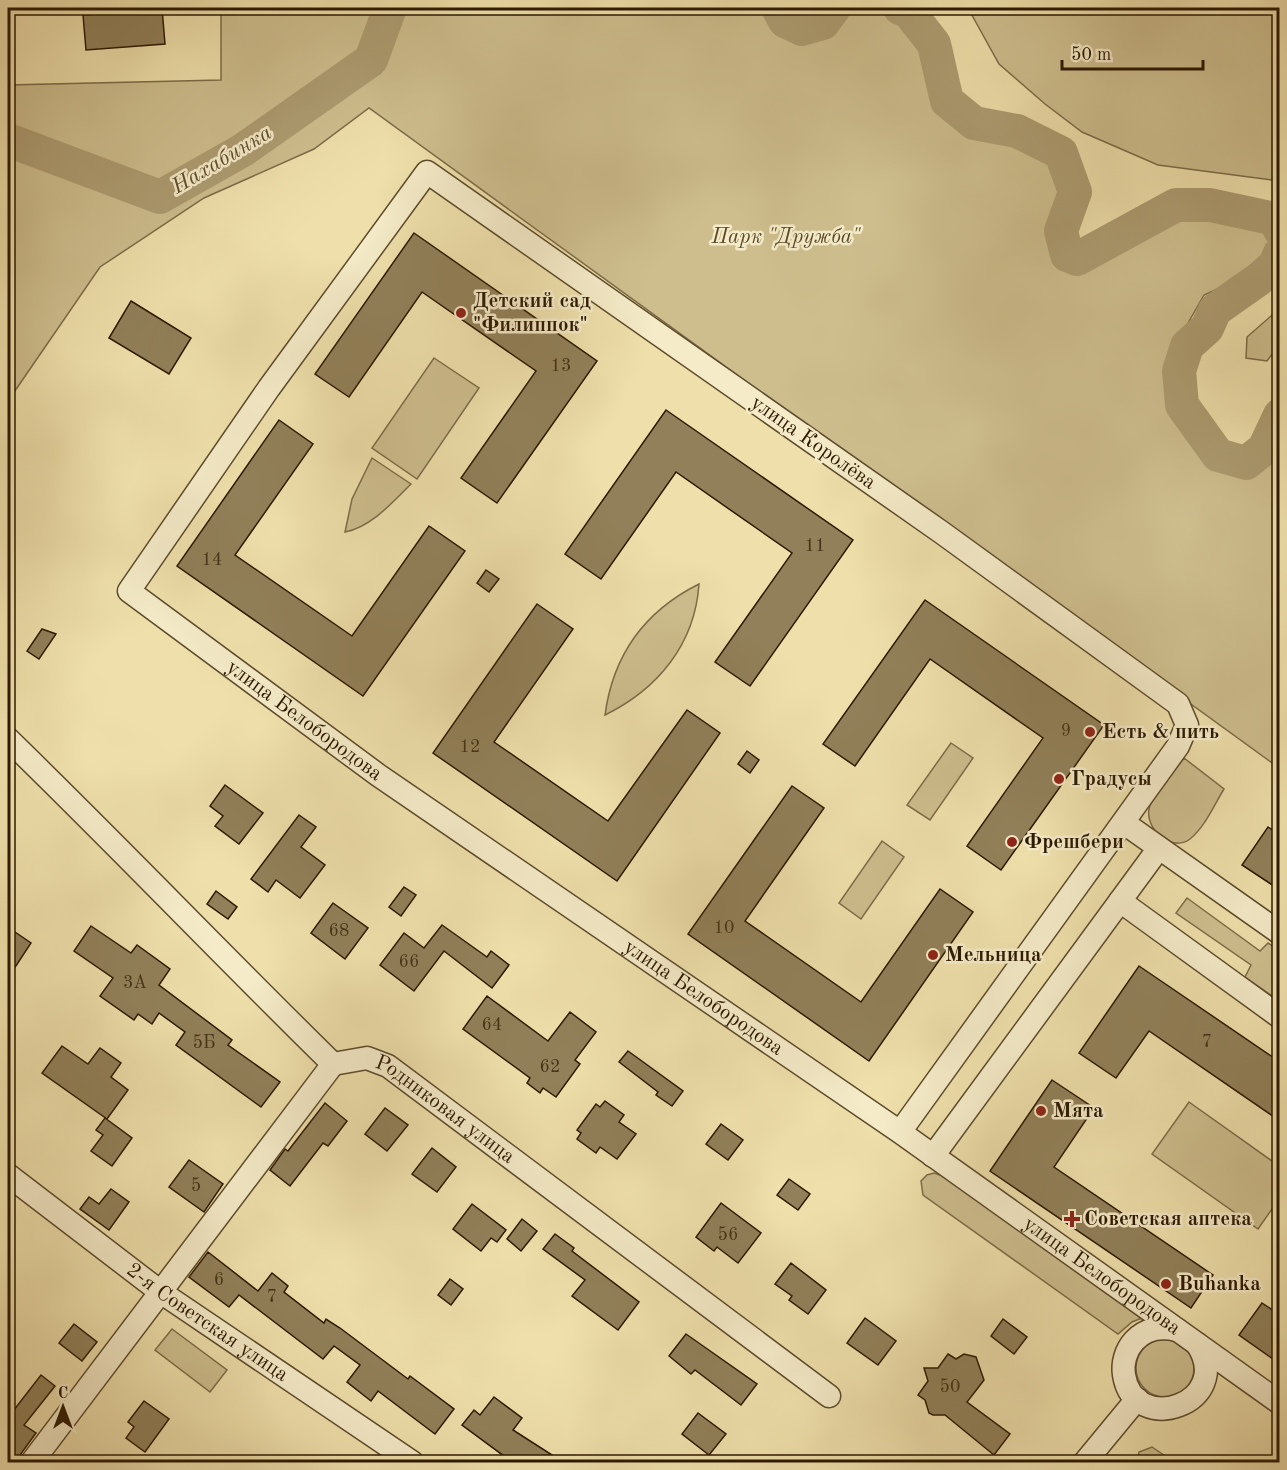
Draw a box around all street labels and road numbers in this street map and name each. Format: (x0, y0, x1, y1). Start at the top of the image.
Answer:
street label: улица Королёва (747, 392, 879, 494)
street label: улица Белобородова (223, 656, 386, 785)
street label: улица Белобородова (620, 936, 787, 1059)
street label: Родниковая улица (372, 1052, 519, 1168)
street label: улица Белобородова (1019, 1213, 1185, 1339)
street label: 2-я Советская улица (122, 1259, 292, 1386)

